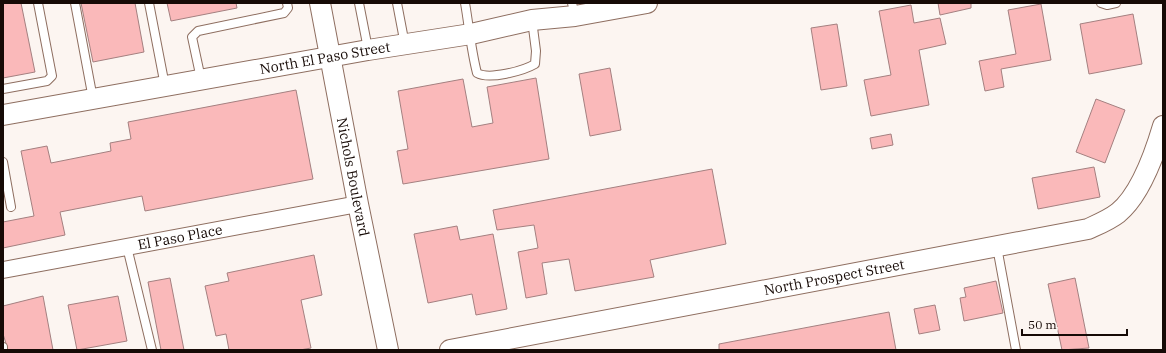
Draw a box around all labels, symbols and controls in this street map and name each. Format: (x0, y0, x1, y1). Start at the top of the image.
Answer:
street label: North El Paso Street (258, 38, 391, 78)
street label: Nichols Boulevard (333, 116, 374, 238)
street label: El Paso Place (136, 220, 224, 254)
street label: North Prospect Street (762, 255, 906, 299)
scale bar (1022, 311, 1127, 337)
text: 50 m (1028, 317, 1057, 332)

